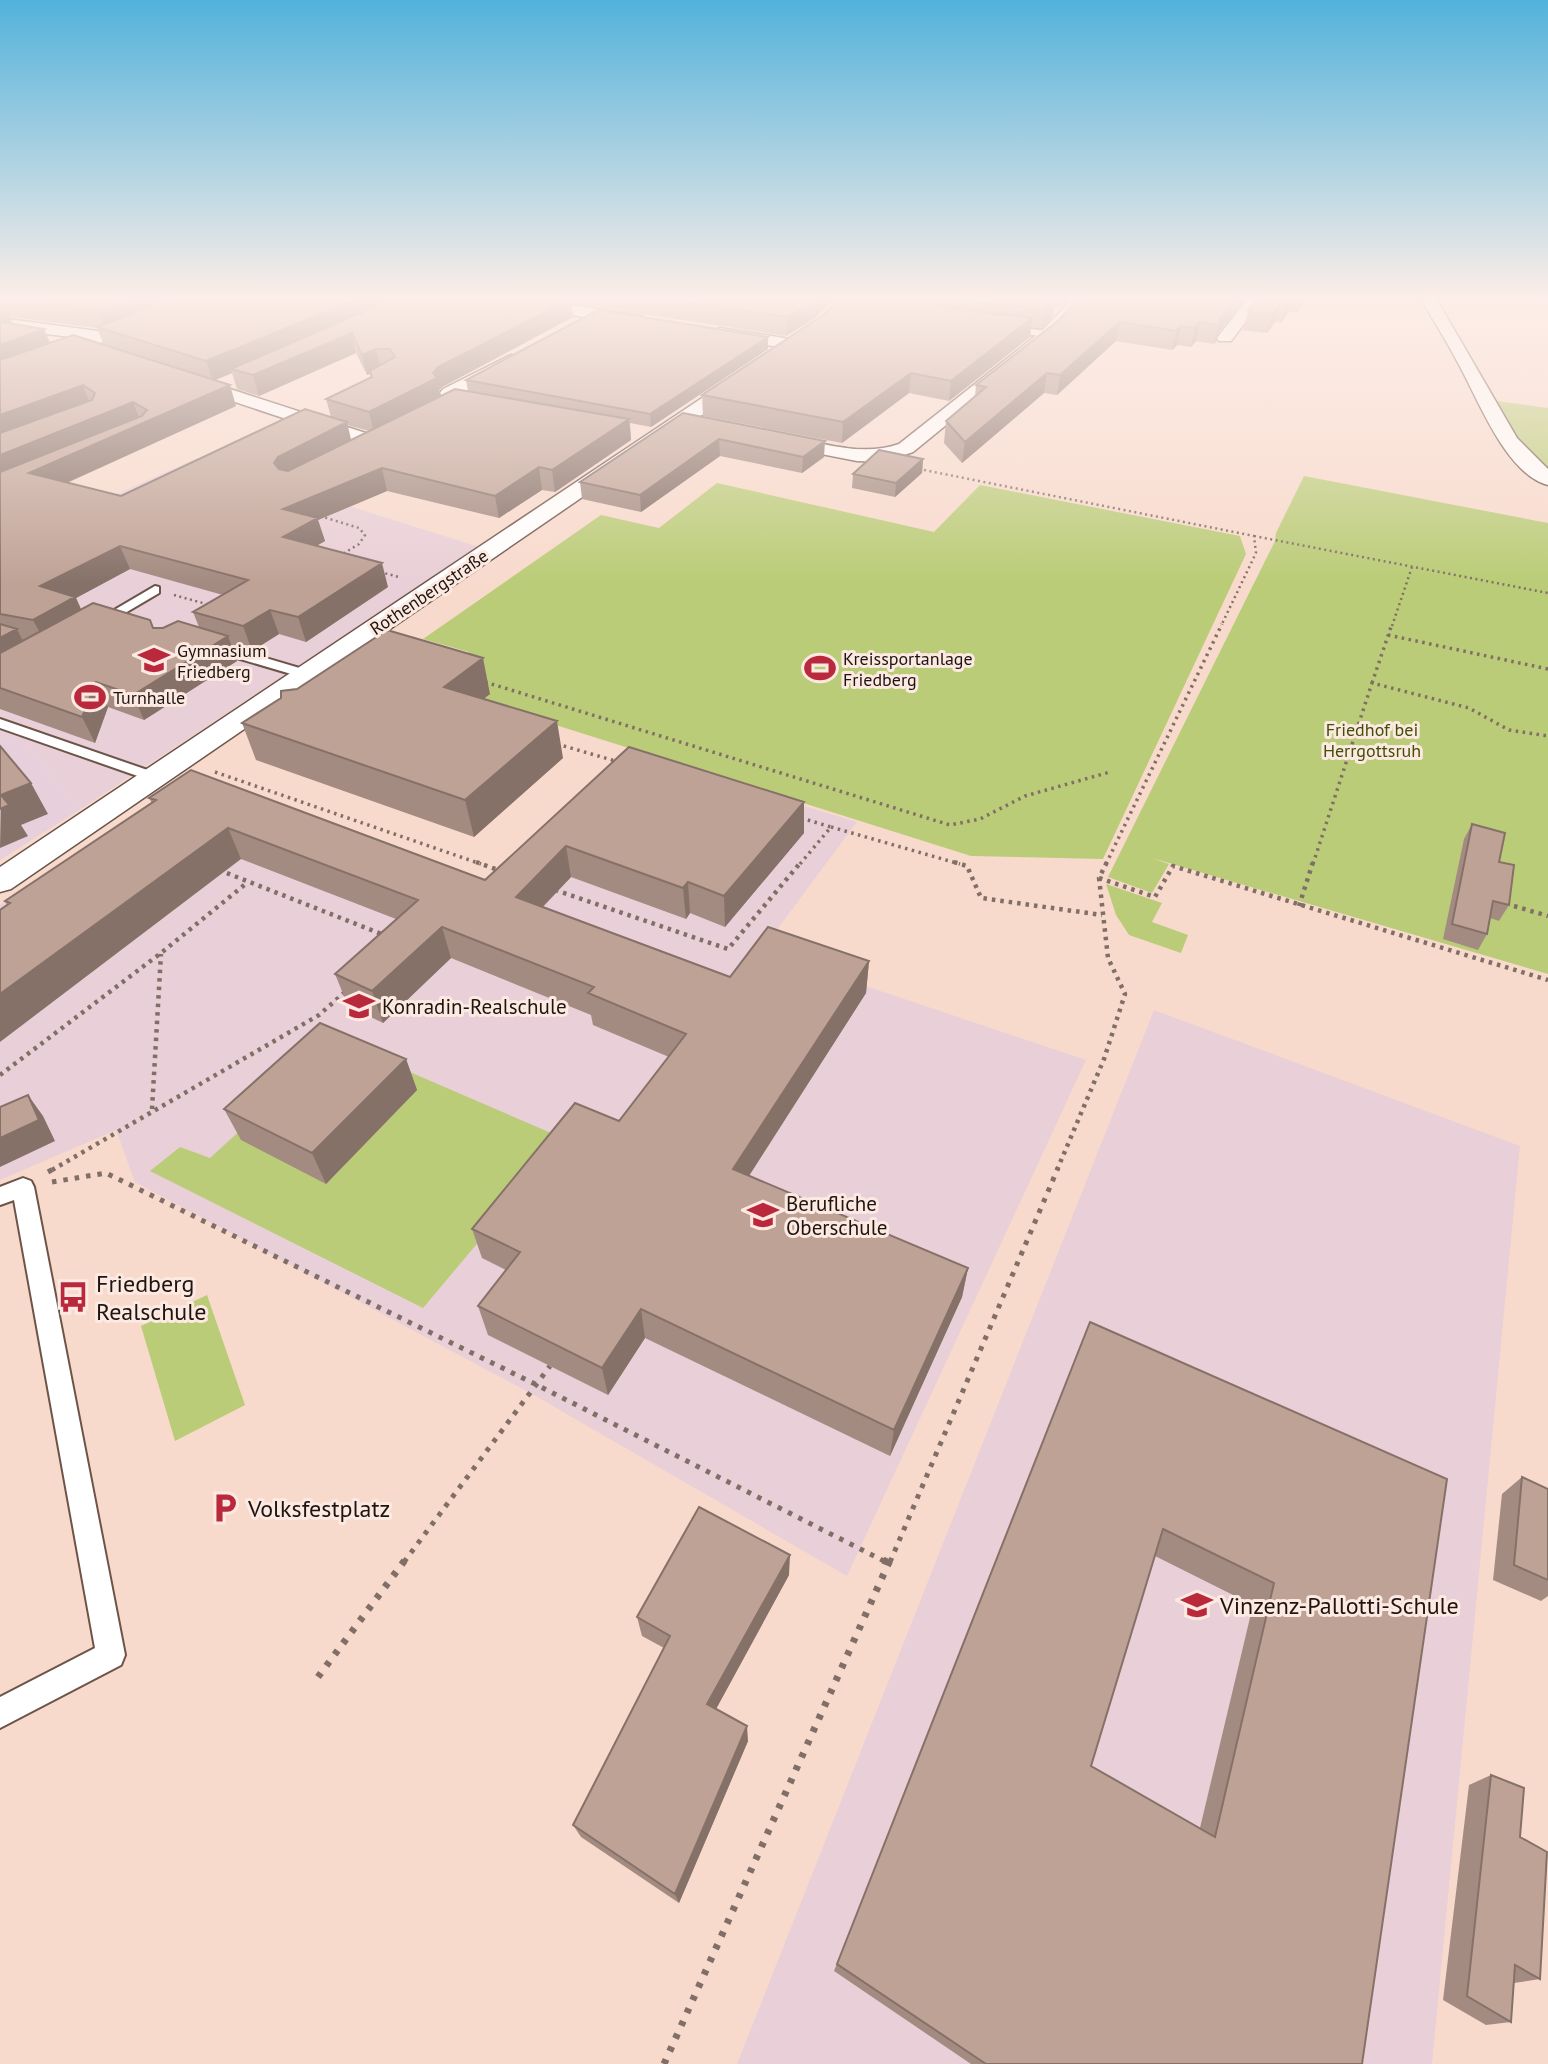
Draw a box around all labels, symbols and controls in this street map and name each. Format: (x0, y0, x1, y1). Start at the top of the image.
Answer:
street label: Rothenbergstraße (366, 544, 492, 640)
place label: Gymnasium Friedberg (177, 639, 267, 683)
school or university icon: Gymnasium Friedberg (137, 643, 171, 677)
place label: Kreissportanlage Friedberg (843, 647, 973, 691)
sports icon: Kreissportanlage Friedberg (803, 651, 837, 685)
sports icon: Turnhalle (73, 680, 107, 714)
place label: Turnhalle (113, 686, 185, 709)
park label: Friedhof bei Herrgottsruh (1323, 718, 1421, 762)
school or university icon: Konradin-Realschule (342, 989, 376, 1023)
place label: Konradin-Realschule (382, 993, 567, 1020)
place label: Berufliche Oberschule (786, 1190, 887, 1241)
school or university icon: Berufliche Oberschule (746, 1198, 780, 1232)
place label: Friedberg Realschule (96, 1268, 206, 1327)
bus stop icon: Friedberg Realschule (56, 1280, 90, 1314)
parking icon: Volksfestplatz (208, 1491, 242, 1525)
place label: Volksfestplatz (247, 1493, 390, 1524)
school or university icon: Vinzenz-Pallotti-Schule (1180, 1588, 1214, 1622)
place label: Vinzenz-Pallotti-Schule (1219, 1590, 1459, 1621)

